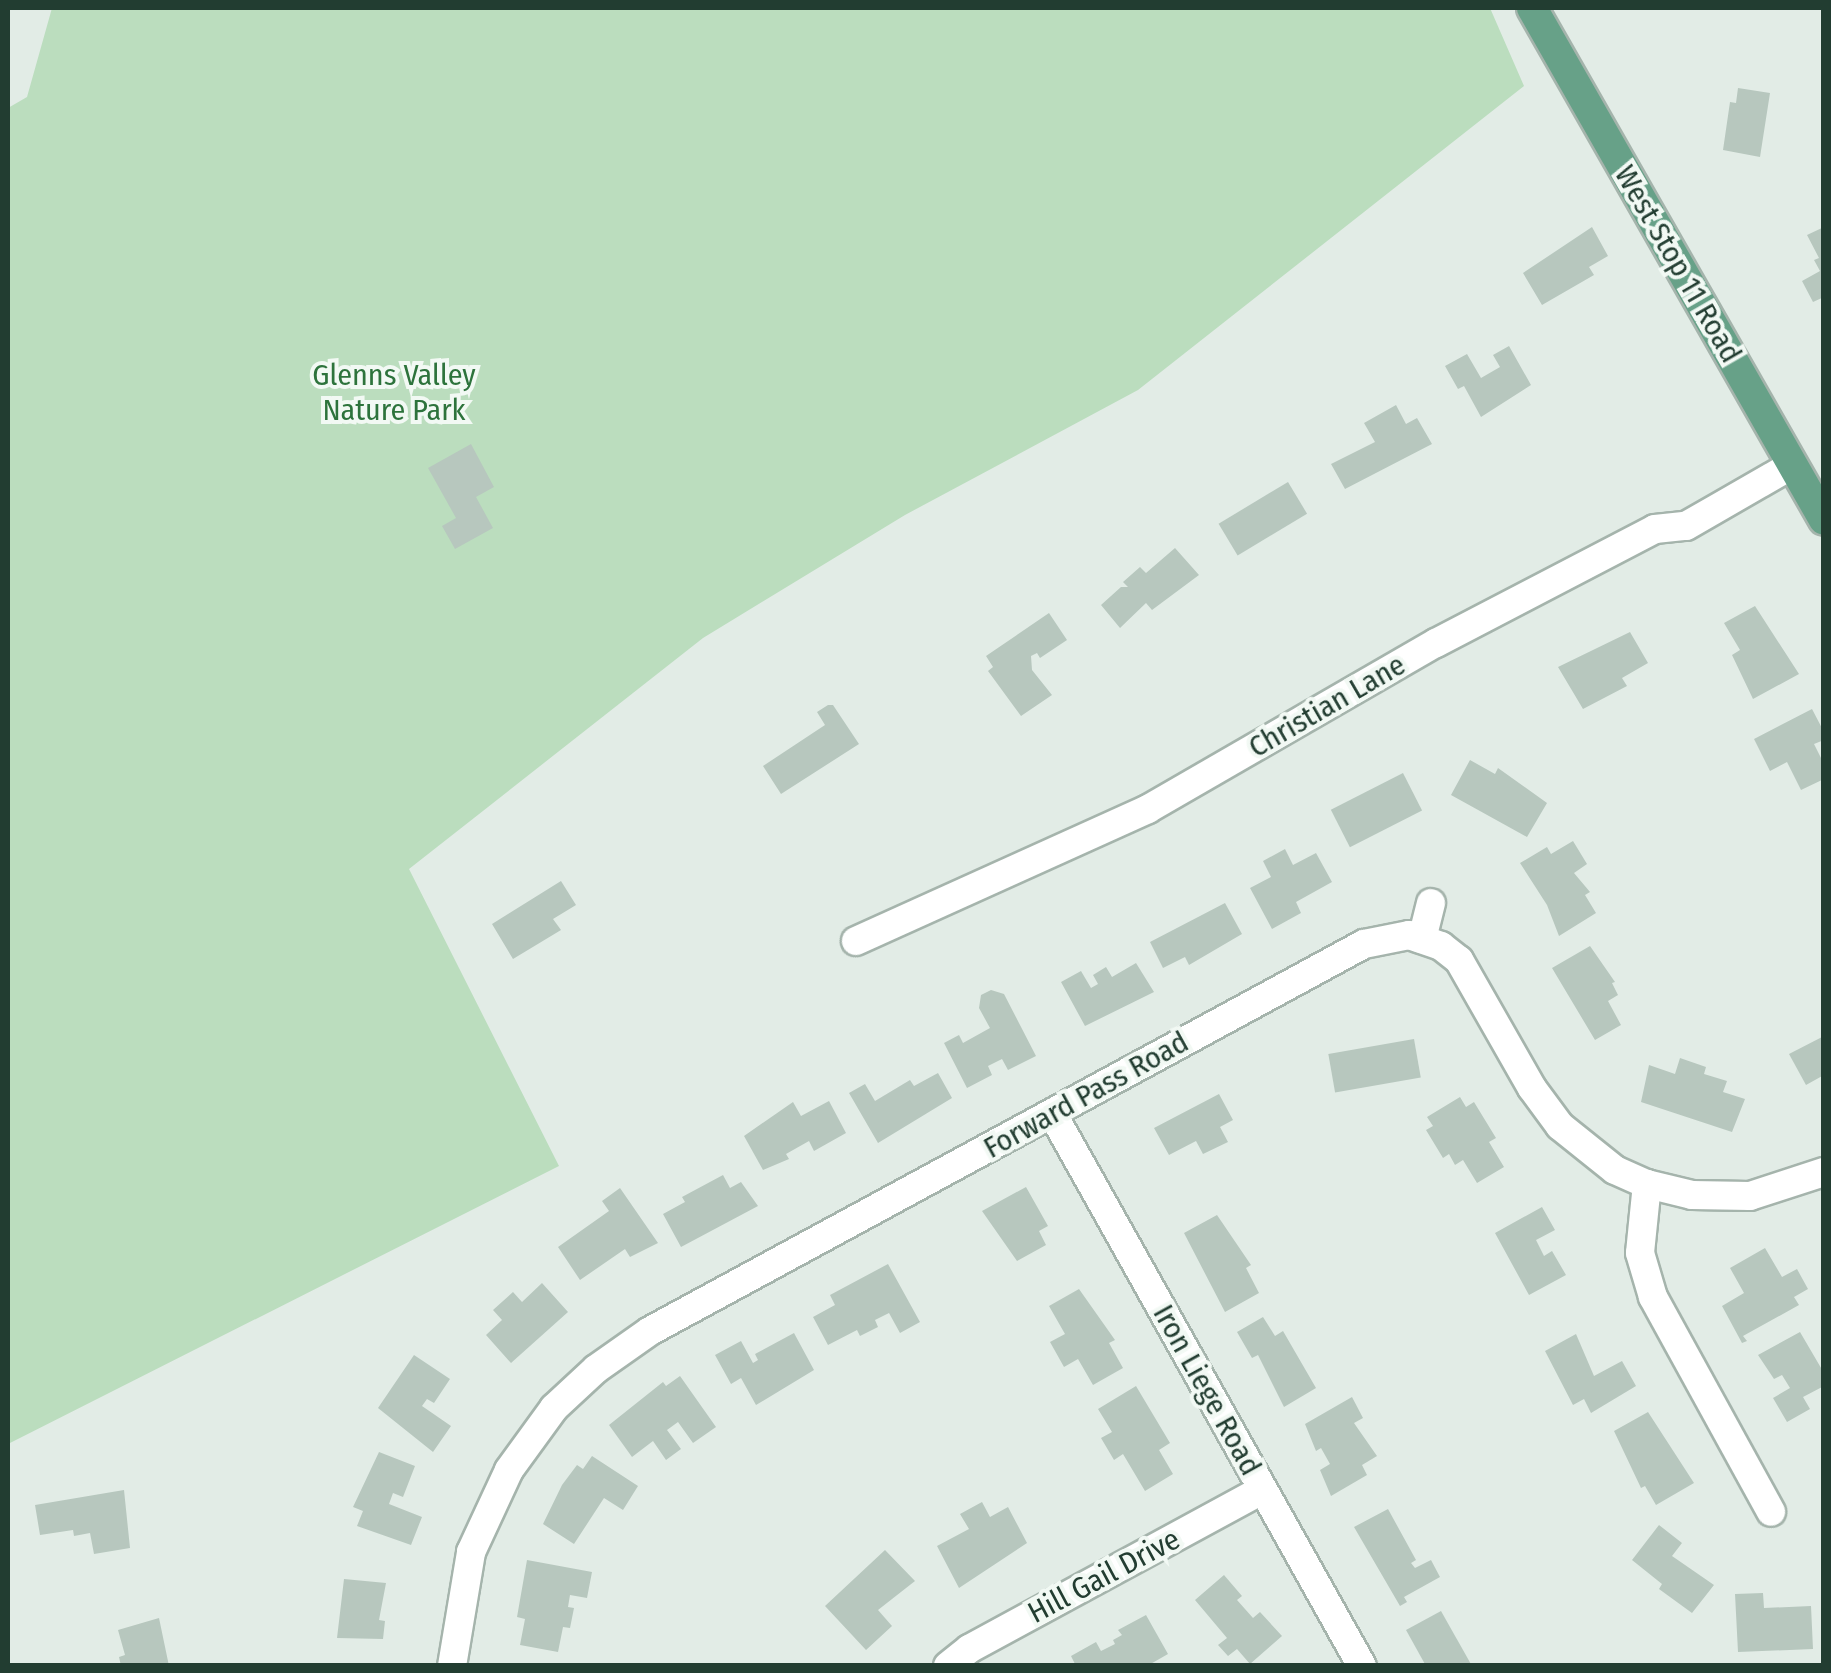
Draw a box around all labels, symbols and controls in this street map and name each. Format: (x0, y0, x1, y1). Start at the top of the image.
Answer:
street label: West Stop 11 Road (1607, 159, 1749, 369)
park label: Glenns Valley Nature Park (312, 357, 476, 428)
street label: Christian Lane (1242, 647, 1412, 765)
street label: Forward Pass Road (977, 1024, 1195, 1166)
street label: Iron Liege Road (1145, 1298, 1269, 1482)
street label: Hill Gail Drive (1022, 1521, 1186, 1631)

